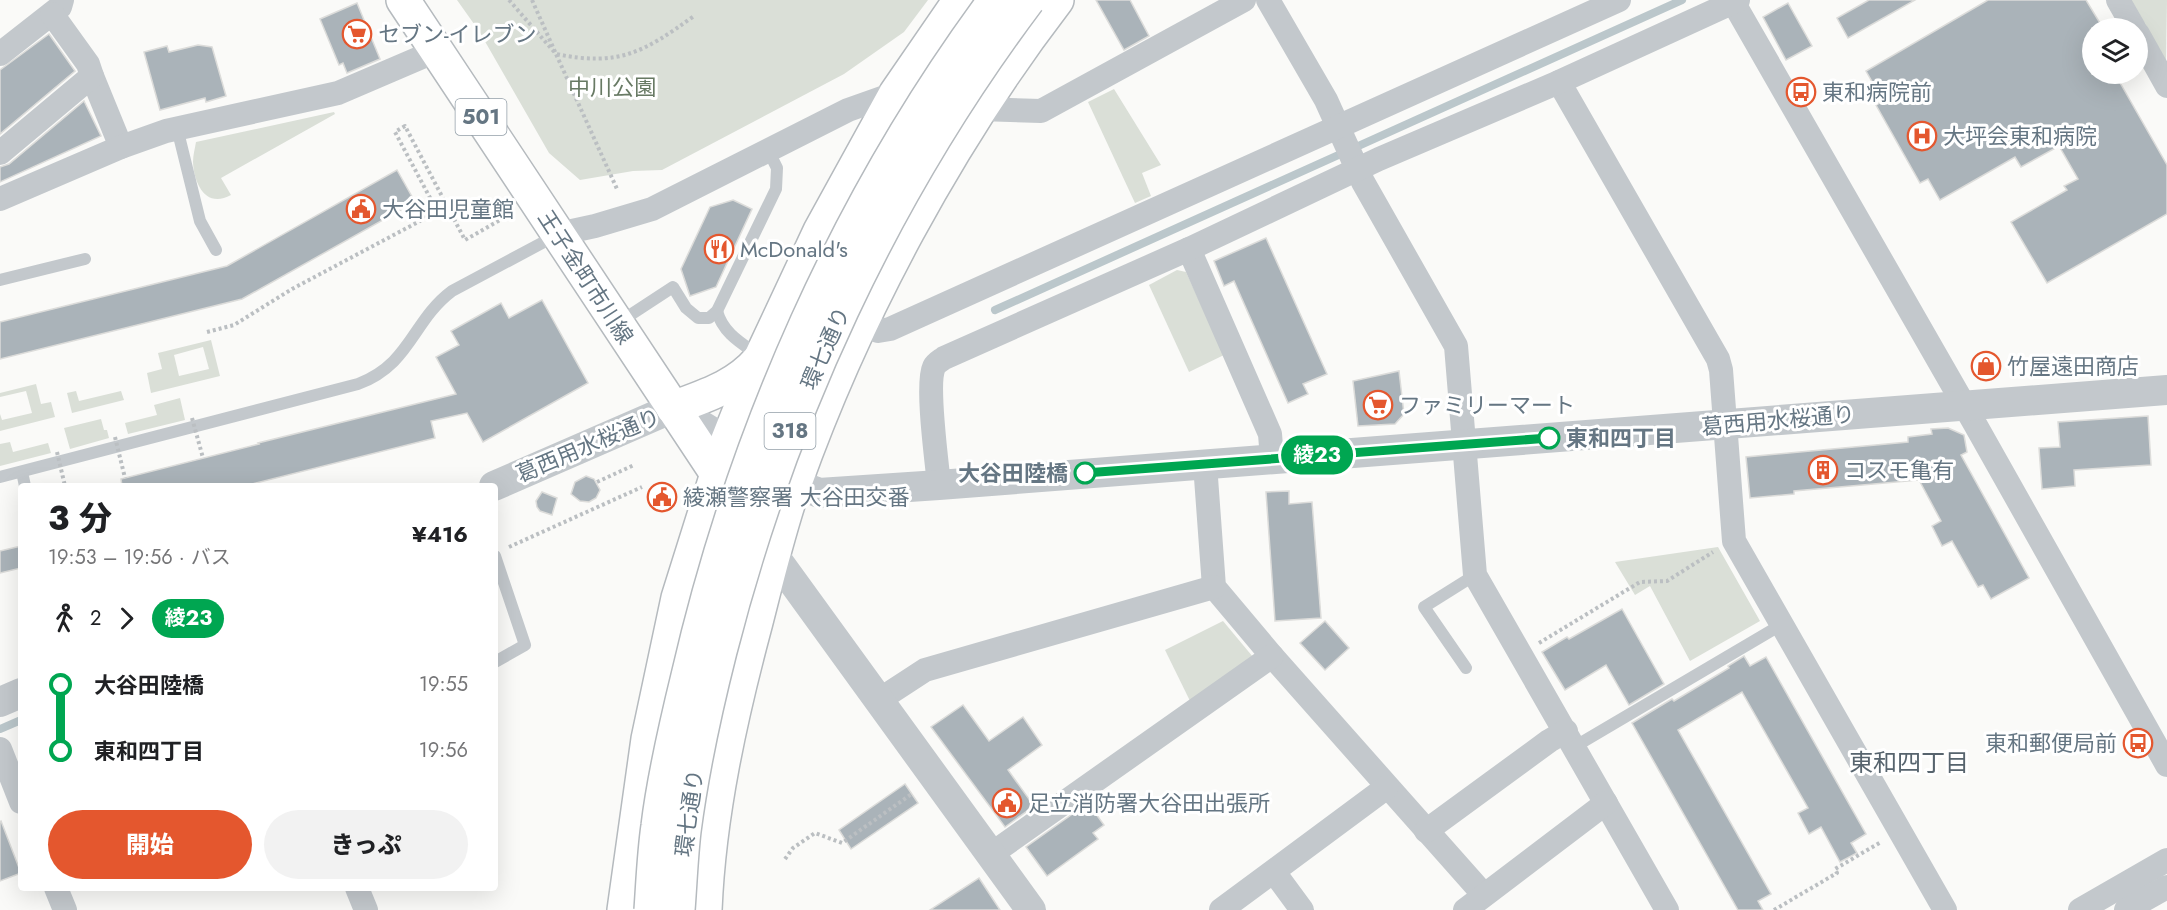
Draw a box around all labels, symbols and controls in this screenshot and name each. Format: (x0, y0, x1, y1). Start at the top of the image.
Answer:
supermarket icon: セブン-イレブン (341, 18, 373, 50)
place label: セブン-イレブン (378, 18, 537, 50)
map controls (2082, 18, 2148, 84)
button: layers (2082, 18, 2148, 84)
park label: 中川公園 (568, 71, 656, 103)
bus stop icon: 東和病院前 (1785, 76, 1817, 108)
place label: 東和病院前 (1822, 76, 1932, 108)
road number: 501 (456, 99, 506, 135)
hospital icon: 大坪会東和病院 (1906, 120, 1938, 152)
place label: 大坪会東和病院 (1943, 120, 2097, 152)
public building icon: 大谷田児童館 (345, 193, 377, 225)
place label: 大谷田児童館 (382, 193, 514, 225)
street label: 王子金町市川線 (531, 204, 641, 350)
restaurant icon: McDonald's (703, 233, 735, 265)
place label: McDonald's (740, 233, 848, 265)
street label: 環七通り (792, 301, 858, 395)
shop icon: 竹屋遠田商店 (1970, 350, 2002, 382)
place label: 竹屋遠田商店 (2007, 350, 2139, 382)
supermarket icon: ファミリーマート (1362, 389, 1394, 421)
place label: ファミリーマート (1399, 389, 1575, 421)
street label: 葛西用水桜通り (1700, 397, 1856, 443)
street label: 葛西用水桜通り (511, 400, 665, 490)
road number: 318 (764, 413, 816, 449)
place label: 東和四丁目 (1566, 422, 1676, 454)
marker: 東和四丁目 (1538, 427, 1560, 449)
line badge: 綾23 (1282, 436, 1352, 474)
text: 綾23 (1293, 440, 1341, 470)
building icon: コスモ亀有 (1807, 454, 1839, 486)
place label: コスモ亀有 (1844, 454, 1954, 486)
place label: 大谷田陸橋 (958, 457, 1068, 489)
marker: 大谷田陸橋 (1074, 462, 1096, 484)
public building icon: 綾瀬警察署 大谷田交番 (646, 481, 678, 513)
place label: 綾瀬警察署 大谷田交番 (683, 481, 910, 513)
text: 3 分 (48, 495, 112, 542)
text: ¥416 (412, 518, 468, 550)
text: 19:53 – 19:56 · バス (48, 543, 231, 572)
icon: walk (48, 602, 81, 635)
icon: forward (110, 602, 143, 635)
text: 綾23 (164, 603, 212, 633)
text: 2 (90, 604, 101, 633)
text: 大谷田陸橋 (94, 669, 204, 701)
text: 19:55 (419, 670, 468, 699)
place label: 東和郵便局前 (1985, 727, 2117, 759)
bus stop icon: 東和郵便局前 (2122, 727, 2154, 759)
text: 東和四丁目 (94, 735, 204, 767)
text: 19:56 (419, 736, 468, 765)
district label: 東和四丁目 (1849, 745, 1969, 780)
street label: 環七通り (667, 767, 711, 859)
public building icon: 足立消防署大谷田出張所 (991, 787, 1023, 819)
place label: 足立消防署大谷田出張所 (1028, 787, 1270, 819)
button: 開始 (48, 810, 252, 879)
button: きっぷ (264, 810, 468, 879)

